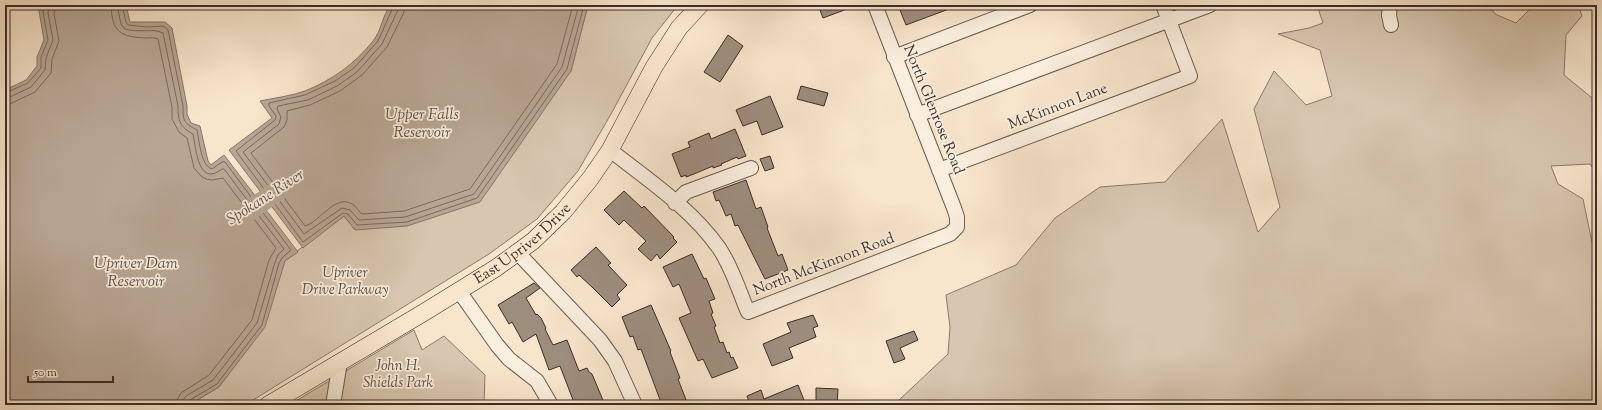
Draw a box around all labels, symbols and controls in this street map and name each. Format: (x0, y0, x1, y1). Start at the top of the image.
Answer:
street label: North Glenrose Road (897, 42, 969, 179)
street label: McKinnon Lane (1005, 78, 1111, 136)
water label: Upper Falls Reservoir (385, 104, 459, 145)
water label: Spokane River (223, 164, 310, 232)
street label: East Upriver Drive (470, 199, 576, 290)
street label: North McKinnon Road (750, 228, 898, 302)
water label: Upriver Dam Reservoir (94, 253, 178, 294)
park label: Upriver Drive Parkway (302, 263, 388, 301)
park label: John H. Shields Park (363, 356, 433, 394)
scale bar (28, 358, 113, 384)
text: 50 m (33, 364, 57, 382)

